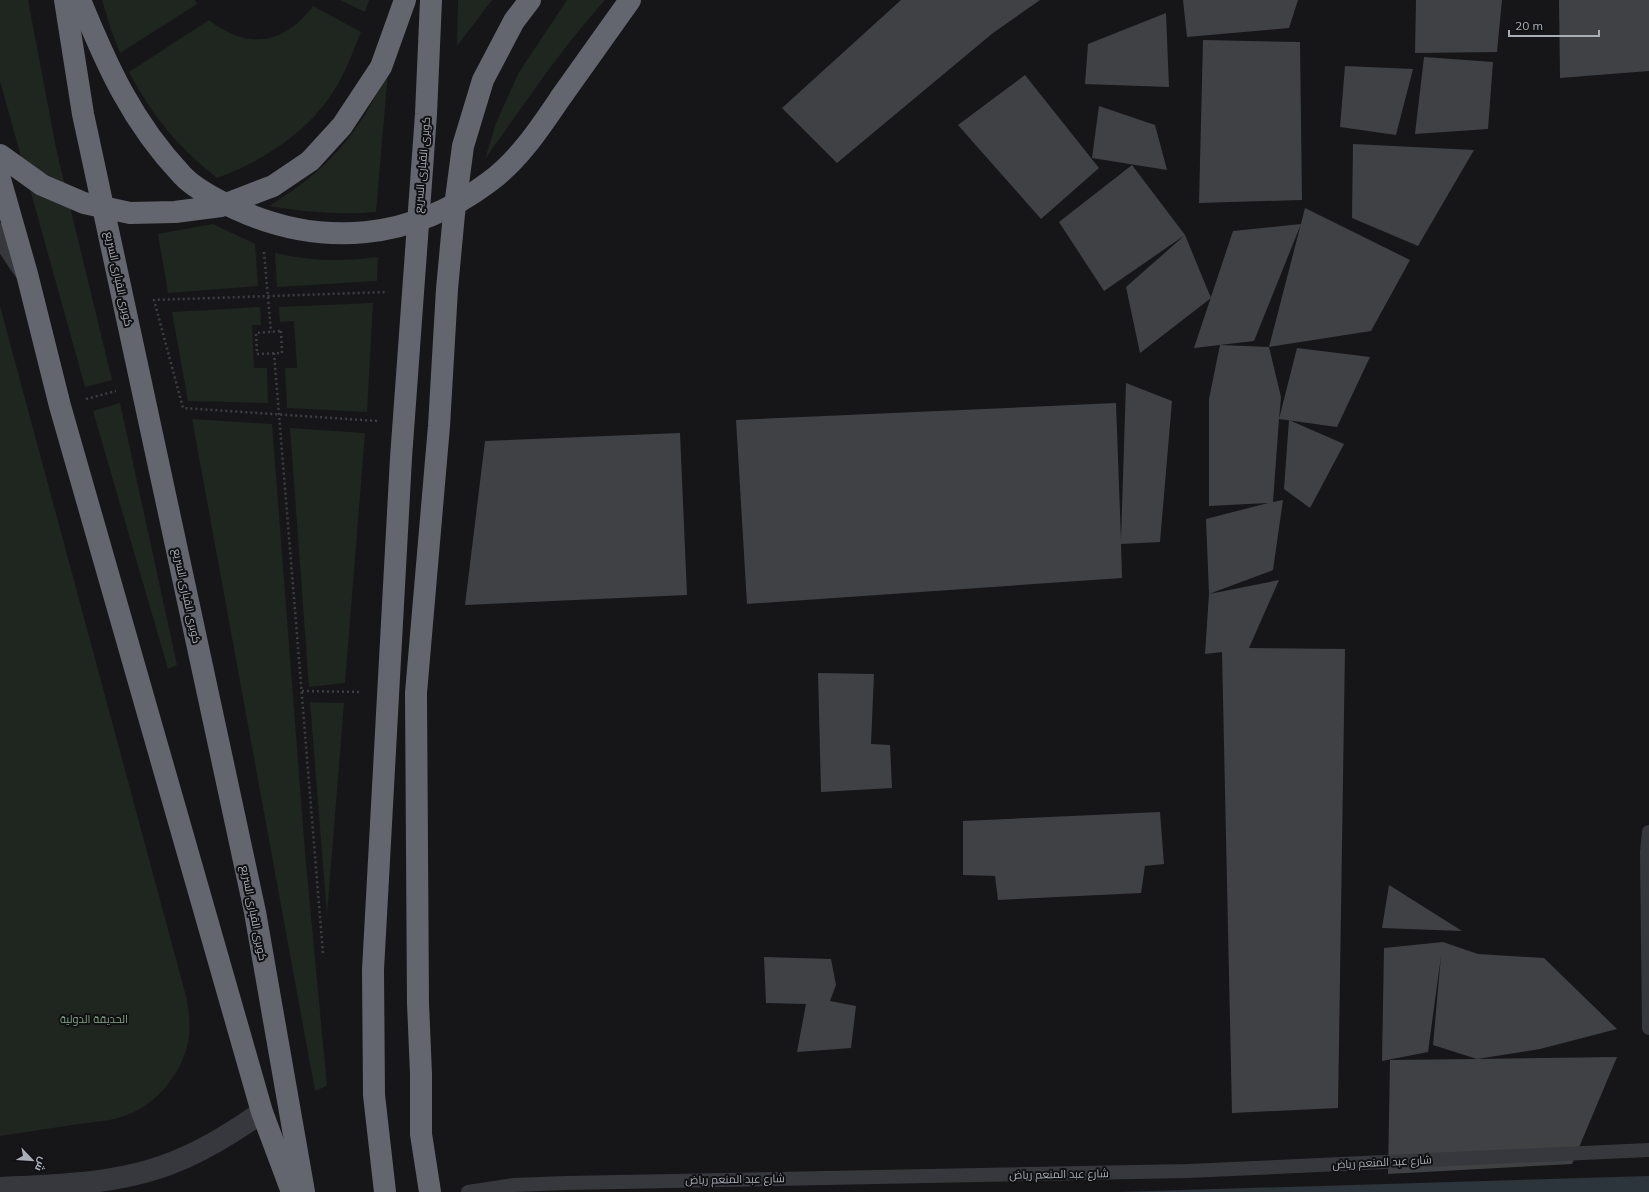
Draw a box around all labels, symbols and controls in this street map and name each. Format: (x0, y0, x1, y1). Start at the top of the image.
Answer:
scale bar (1509, 12, 1599, 38)
text: 20 m (1515, 18, 1543, 33)
street label: كوبرى القبارى السريع (411, 116, 434, 214)
street label: كوبرى القبارى السريع (101, 230, 136, 328)
street label: كوبرى القبارى السريع (169, 547, 204, 645)
street label: كوبرى القبارى السريع (237, 864, 270, 962)
park label: الحديقة الدولية (60, 1012, 128, 1026)
north arrow (12, 1140, 52, 1180)
street label: شارع عبد المنعم رياض (1332, 1152, 1432, 1173)
text: ش (32, 1155, 50, 1174)
street label: شارع عبد المنعم رياض (1009, 1166, 1109, 1183)
street label: شارع عبد المنعم رياض (685, 1171, 785, 1188)

